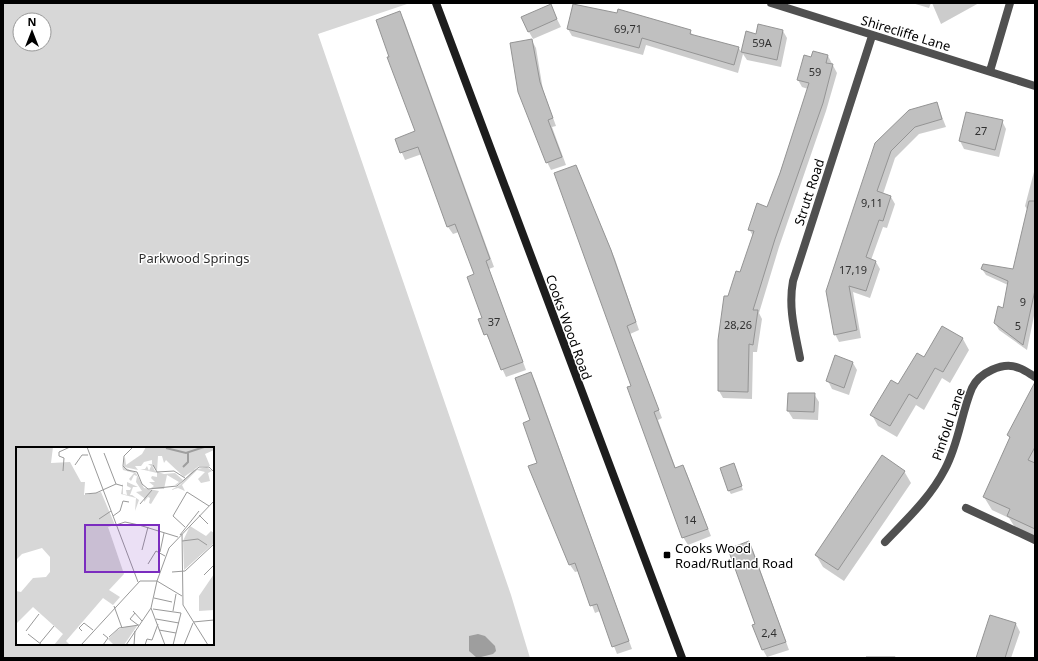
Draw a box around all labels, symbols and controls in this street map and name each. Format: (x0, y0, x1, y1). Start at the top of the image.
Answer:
street label: Shirecliffe Lane (859, 11, 953, 55)
north arrow (12, 12, 52, 52)
text: N (28, 14, 36, 29)
house number: 69,71 (614, 21, 642, 36)
house number: 59A (752, 35, 773, 50)
house number: 59 (809, 64, 821, 79)
house number: 27 (975, 123, 987, 138)
street label: Strutt Road (790, 156, 828, 228)
house number: 9,11 (861, 195, 883, 210)
park label: Parkwood Springs (139, 249, 249, 267)
house number: 17,19 (839, 262, 867, 277)
street label: Cooks Wood Road (542, 272, 596, 382)
house number: 9 (1020, 294, 1026, 309)
house number: 37 (488, 314, 500, 329)
house number: 28,26 (724, 317, 752, 332)
house number: 5 (1015, 318, 1021, 333)
street label: Pinfold Lane (927, 385, 969, 463)
inset map (16, 447, 214, 645)
house number: 14 (684, 512, 697, 527)
place label: Cooks Wood Road/Rutland Road (675, 539, 793, 572)
marker: Cooks Wood Road/Rutland Road (662, 550, 672, 560)
house number: 2,4 (761, 625, 777, 640)

